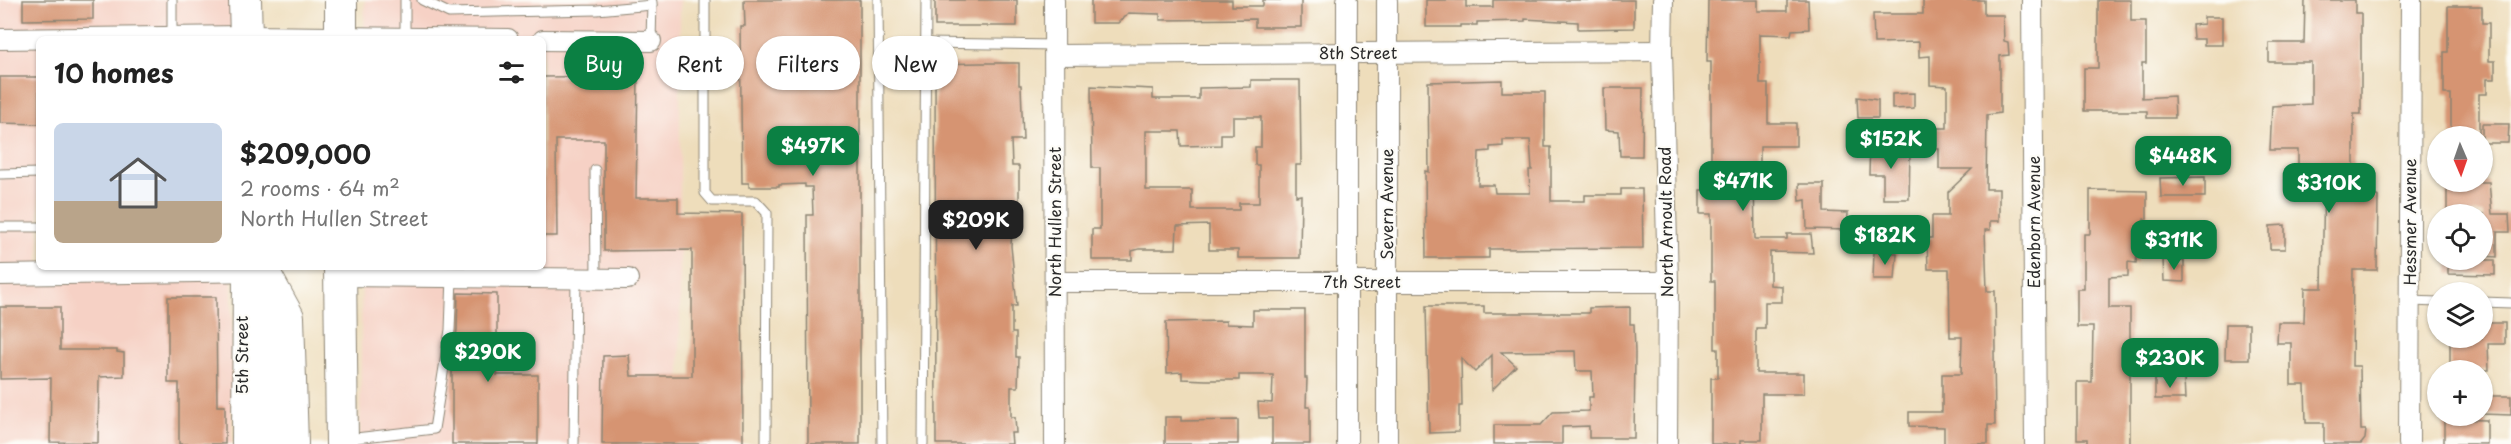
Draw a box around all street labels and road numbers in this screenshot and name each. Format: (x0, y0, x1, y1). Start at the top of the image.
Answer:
street label: 8th Street (1319, 40, 1398, 64)
street label: North Hullen Street (1042, 146, 1066, 297)
street label: North Arnoult Road (1652, 146, 1678, 298)
street label: Severn Avenue (1374, 148, 1398, 260)
street label: Edenborn Avenue (2021, 156, 2045, 288)
street label: Hessmer Avenue (2397, 158, 2421, 285)
street label: 7th Street (1323, 269, 1401, 293)
street label: 5th Street (229, 315, 253, 394)

